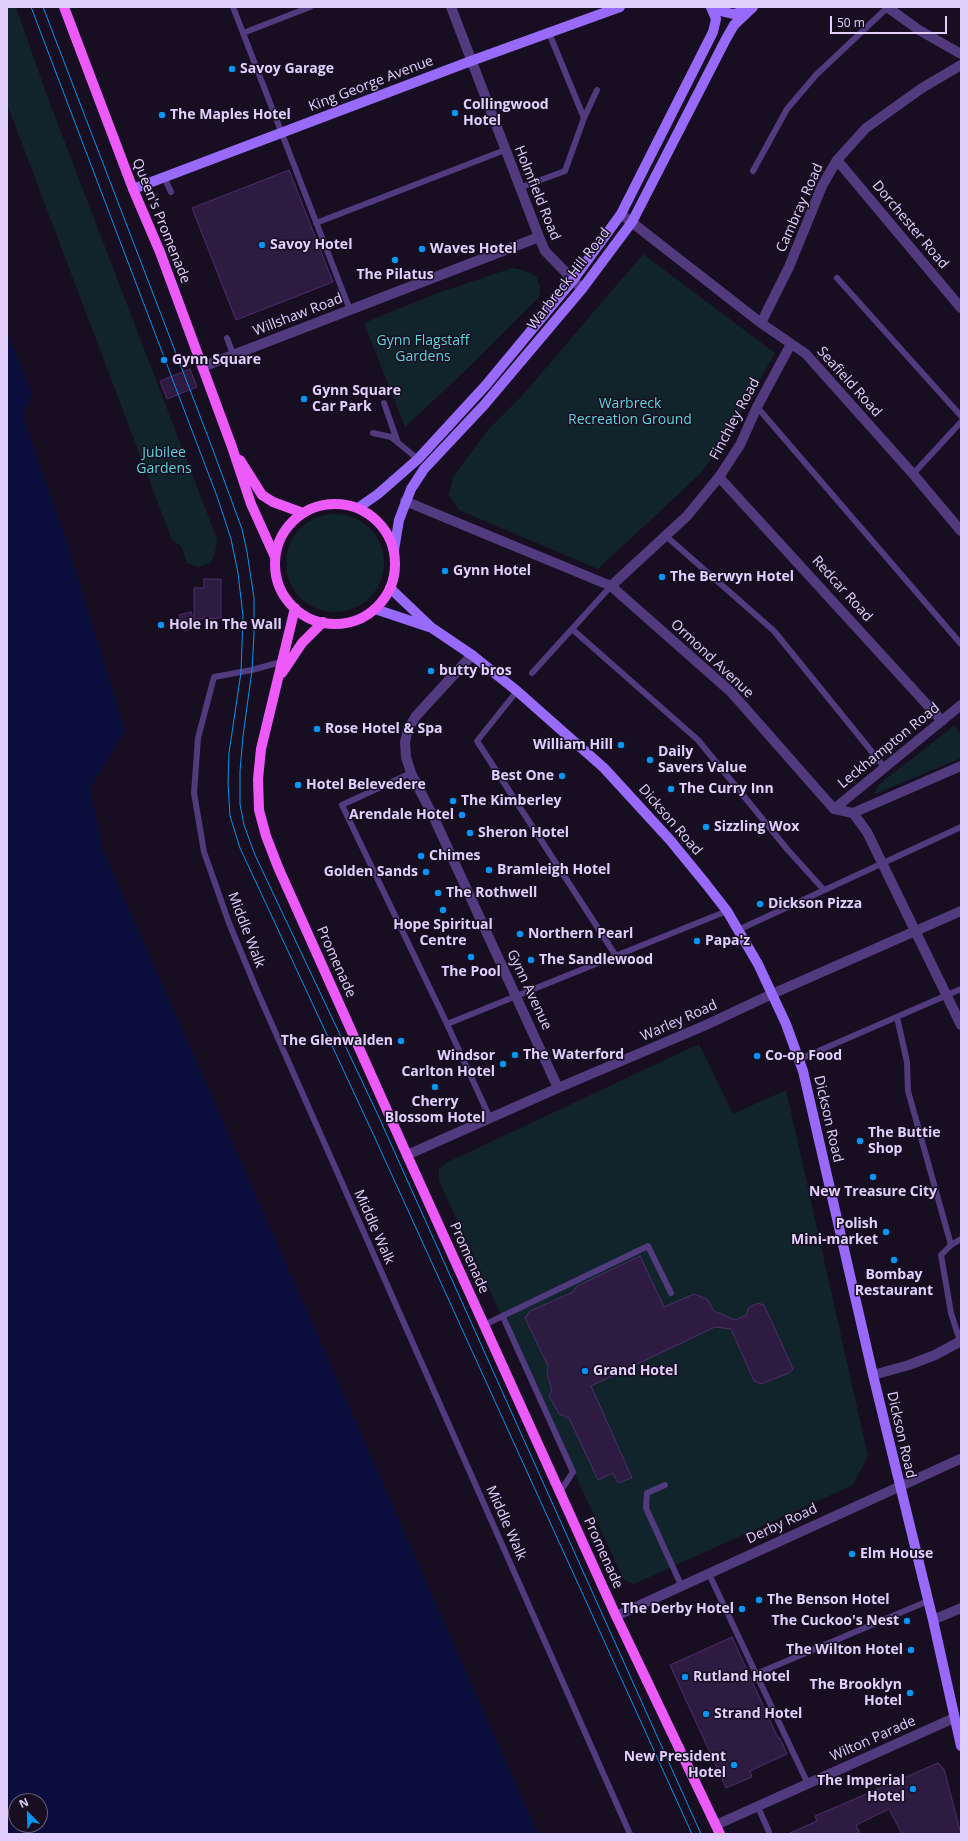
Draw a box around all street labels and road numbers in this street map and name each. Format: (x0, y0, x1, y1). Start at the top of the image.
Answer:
street label: King George Avenue (306, 53, 436, 115)
street label: Holmfield Road (510, 143, 564, 243)
street label: Queen's Promenade (128, 156, 194, 286)
street label: Cambray Road (773, 161, 827, 255)
street label: Dorchester Road (868, 178, 952, 272)
street label: Warbreck Hill Road (524, 225, 614, 333)
street label: Willshaw Road (251, 290, 345, 340)
street label: Seafield Road (813, 343, 885, 421)
street label: Finchley Road (706, 375, 764, 463)
street label: Redcar Road (808, 553, 876, 625)
street label: Ormond Avenue (667, 616, 757, 702)
street label: Leckhampton Road (835, 700, 943, 792)
street label: Dickson Road (635, 781, 705, 859)
street label: Middle Walk (224, 890, 268, 970)
street label: Promenade (313, 924, 359, 1000)
street label: Gynn Avenue (503, 947, 555, 1033)
street label: Warley Road (638, 997, 720, 1045)
street label: Dickson Road (810, 1074, 846, 1164)
street label: Middle Walk (350, 1187, 398, 1267)
street label: Promenade (446, 1220, 492, 1296)
street label: Dickson Road (883, 1390, 919, 1480)
street label: Middle Walk (482, 1483, 530, 1563)
street label: Derby Road (744, 1500, 820, 1548)
street label: Promenade (580, 1515, 626, 1591)
street label: Wilton Parade (828, 1713, 918, 1765)

